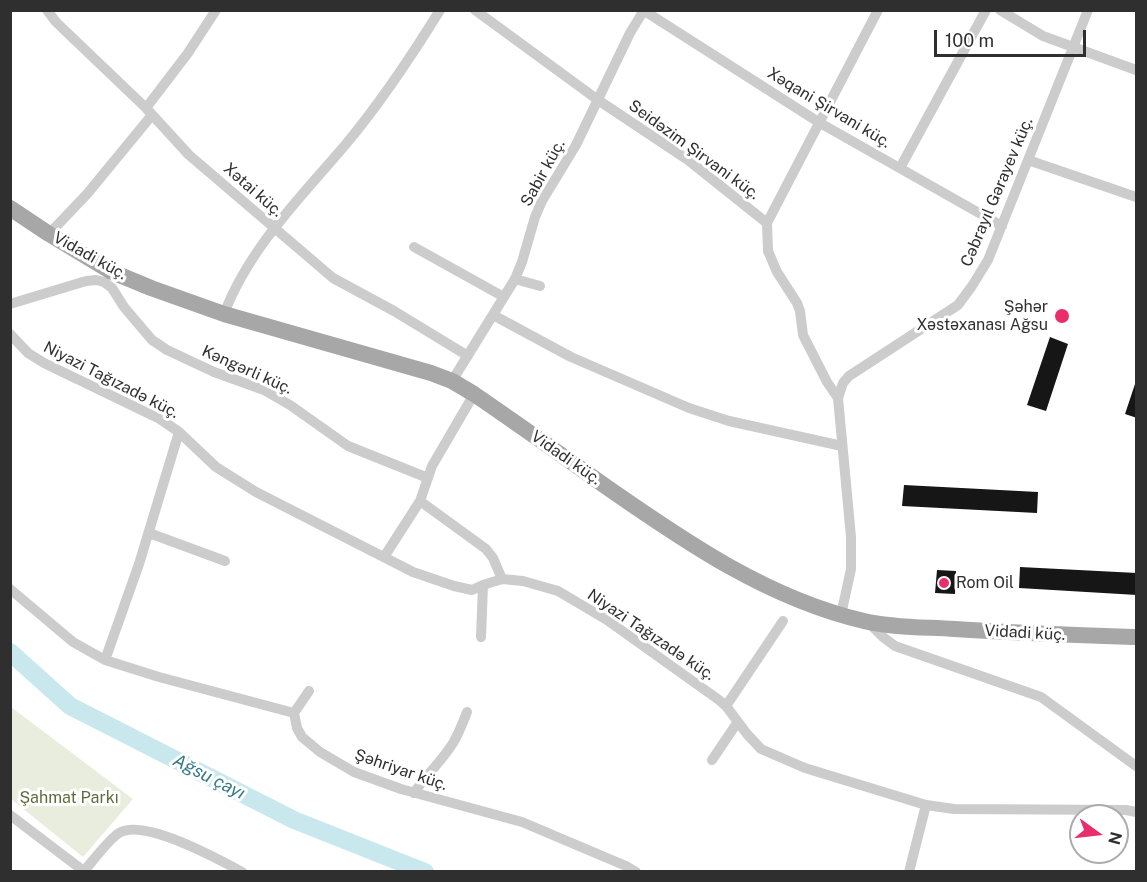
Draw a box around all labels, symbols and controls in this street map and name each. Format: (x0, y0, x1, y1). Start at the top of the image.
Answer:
scale bar (937, 18, 1088, 56)
text: 100 m (945, 30, 994, 51)
street label: Xəqani Şirvani küç. (764, 64, 894, 152)
street label: Seidəzim Şirvani küç. (625, 96, 763, 204)
street label: Cəbrayıl Gərayev küç. (957, 114, 1037, 270)
street label: Sabir küç. (517, 136, 569, 210)
street label: Xətai küç. (219, 159, 287, 221)
street label: Vidadi küç. (50, 228, 130, 284)
place label: Şəhər Xəstəxanası Ağsu (916, 297, 1048, 335)
marker: Şəhər Xəstəxanası Ağsu (1053, 307, 1071, 325)
street label: Niyazi Tağızadə küç. (40, 338, 182, 422)
street label: Kəngərli küç. (199, 342, 295, 398)
street label: Vidadi küç. (527, 427, 605, 489)
place label: Rom Oil (956, 573, 1014, 593)
marker: Rom Oil (937, 576, 951, 590)
street label: Niyazi Tağızadə küç. (584, 585, 718, 685)
street label: Vidadi küç. (984, 621, 1066, 645)
street label: Şəhriyar küç. (352, 745, 450, 795)
water label: Ağsu çayı (169, 750, 249, 804)
park label: Şahmat Parkı (19, 788, 119, 808)
north arrow (1069, 804, 1129, 864)
text: N (1104, 830, 1126, 847)

